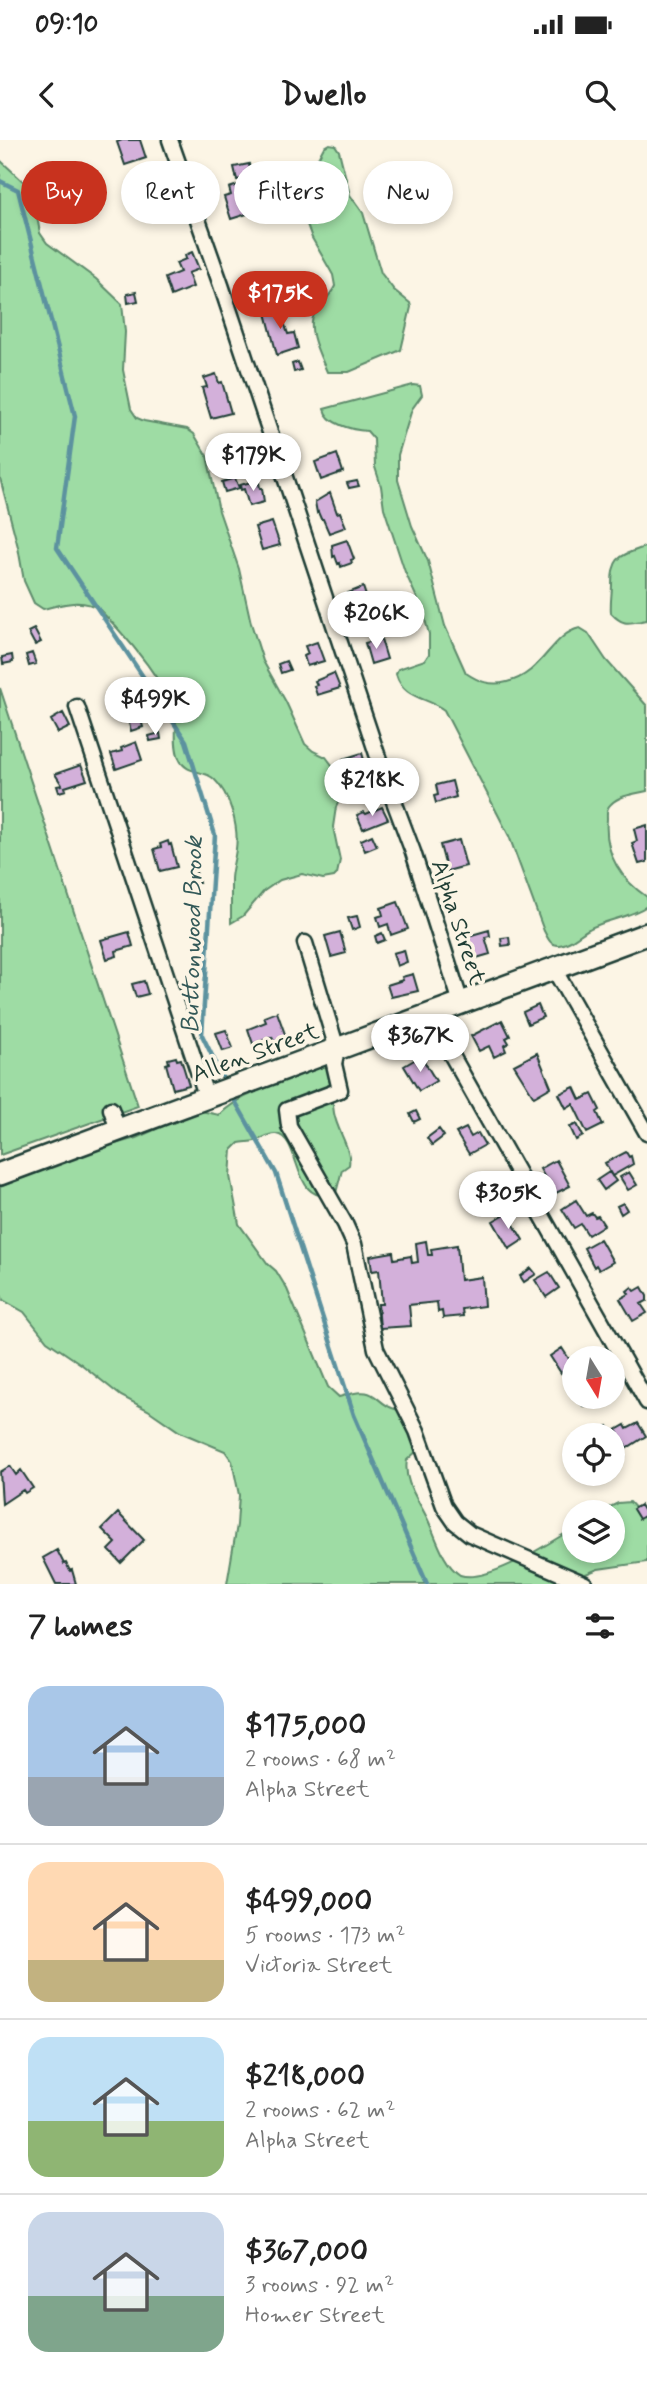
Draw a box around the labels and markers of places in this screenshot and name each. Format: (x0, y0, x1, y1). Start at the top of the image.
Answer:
pin: $175K (231, 272, 329, 331)
pin: $179K (204, 434, 302, 493)
pin: $206K (327, 592, 425, 651)
pin: $499K (106, 678, 204, 737)
pin: $218K (323, 758, 421, 818)
pin: $367K (371, 1014, 469, 1074)
pin: $305K (459, 1172, 557, 1231)

